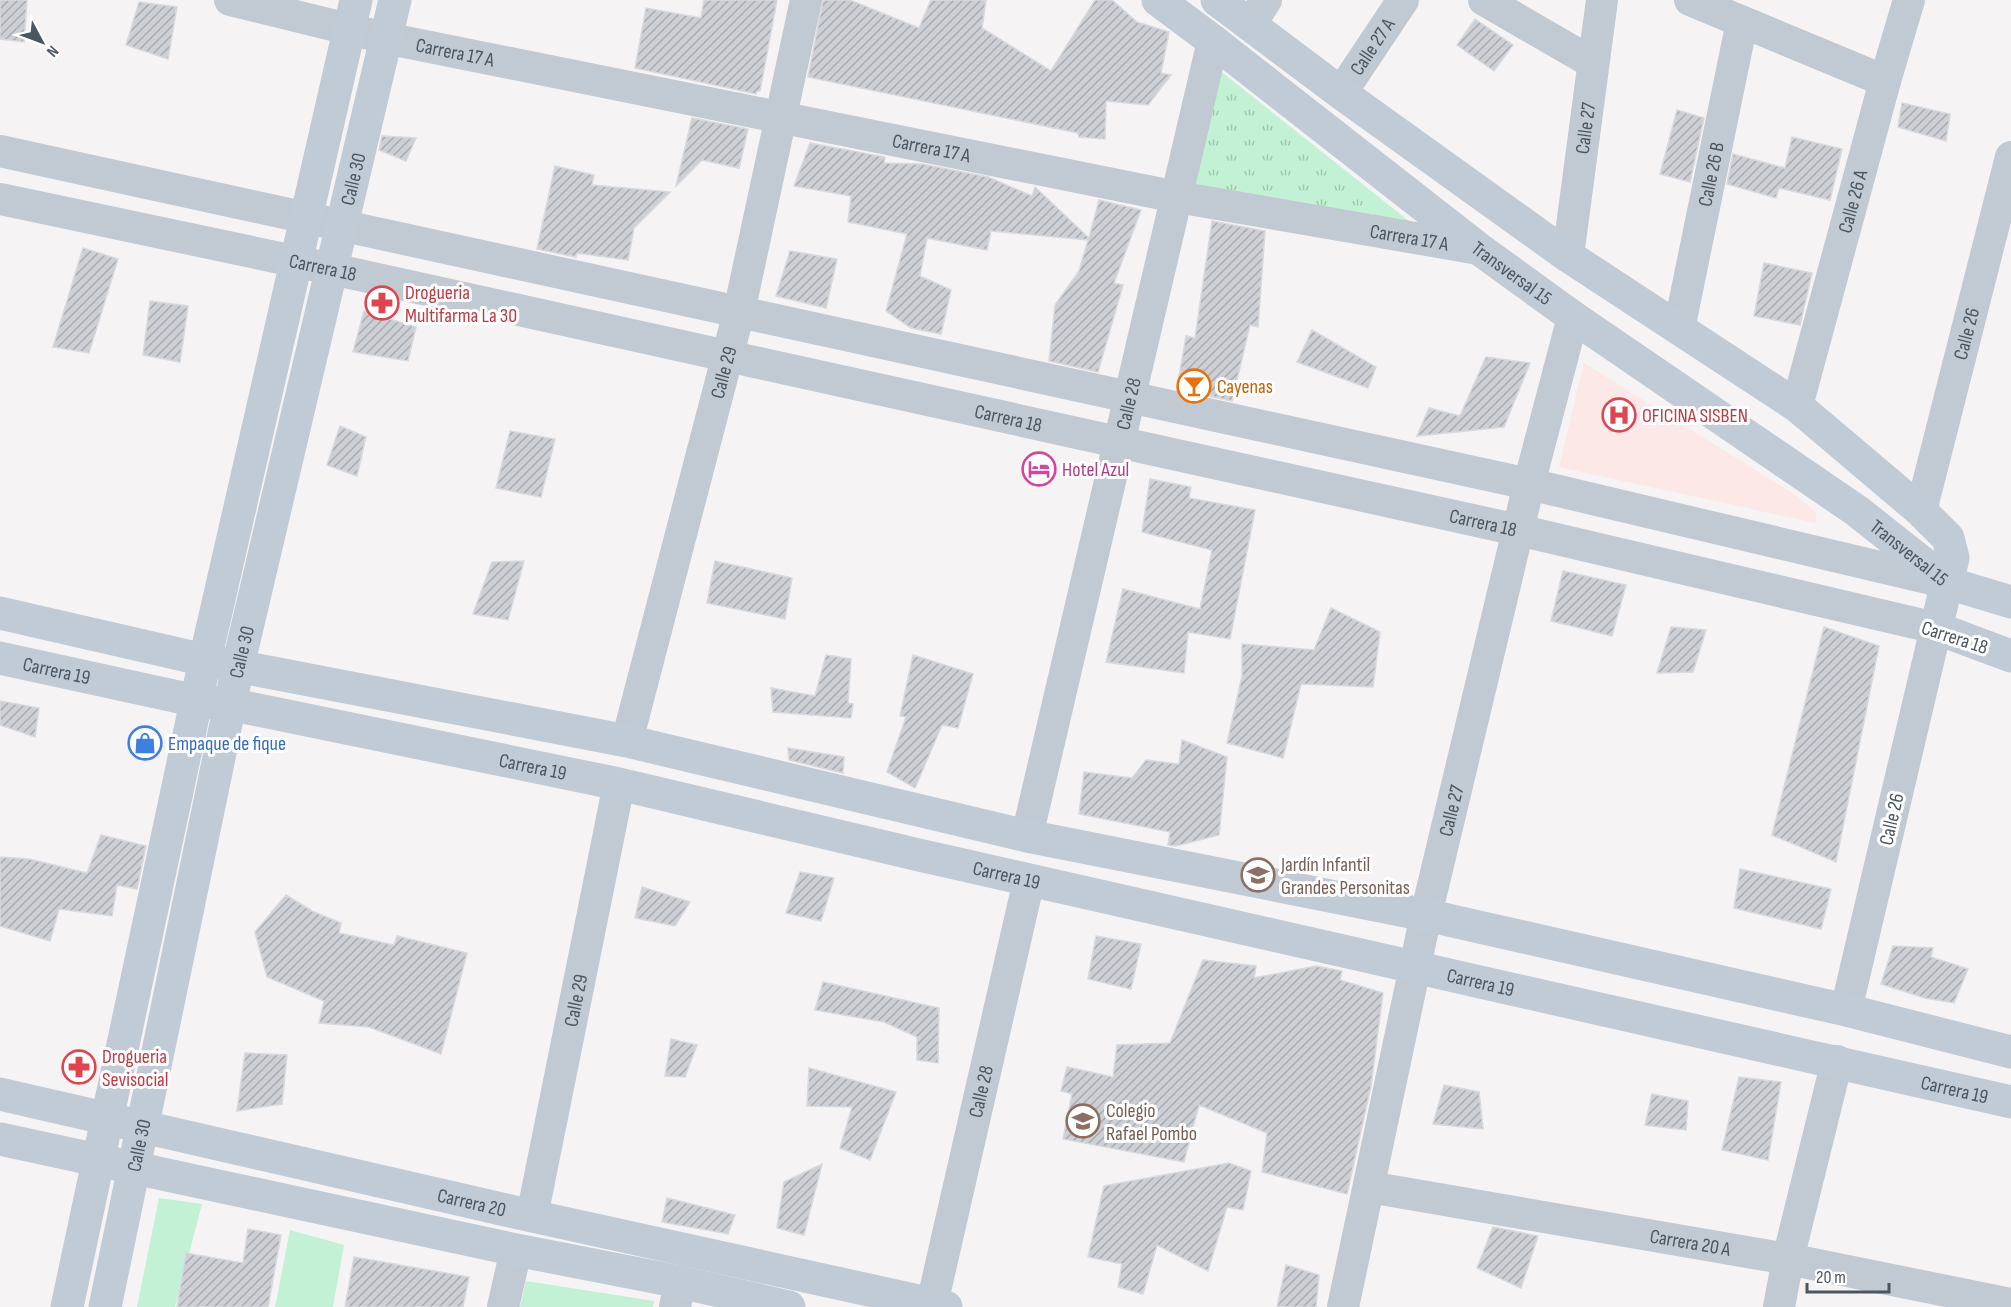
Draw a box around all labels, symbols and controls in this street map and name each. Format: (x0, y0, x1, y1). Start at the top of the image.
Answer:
north arrow (12, 12, 72, 72)
street label: Calle 27 A (1345, 13, 1401, 80)
street label: Carrera 17 A (414, 33, 496, 73)
text: N (42, 41, 62, 60)
street label: Calle 27 (1571, 101, 1601, 156)
street label: Carrera 17 A (890, 129, 973, 168)
street label: Calle 26 B (1693, 140, 1730, 209)
street label: Calle 30 (336, 151, 372, 208)
street label: Calle 26 A (1833, 167, 1874, 236)
street label: Carrera 17 A (1368, 219, 1451, 257)
street label: Transversal 15 (1466, 237, 1556, 311)
street label: Carrera 18 (287, 249, 359, 287)
place label: Drogueria Multifarma La 30 (405, 281, 517, 328)
pharmacy icon: Drogueria Multifarma La 30 (364, 285, 400, 321)
street label: Calle 26 (1949, 305, 1985, 362)
street label: Calle 29 (706, 344, 743, 401)
bar icon: Cayenas (1176, 368, 1212, 404)
street label: Calle 28 (1111, 375, 1147, 432)
place label: Cayenas (1217, 375, 1273, 399)
hospital icon: OFICINA SISBEN (1601, 397, 1637, 433)
street label: Carrera 18 (972, 400, 1044, 438)
place label: OFICINA SISBEN (1642, 404, 1748, 428)
hotel icon: Hotel Azul (1021, 451, 1057, 487)
place label: Hotel Azul (1062, 458, 1129, 482)
street label: Carrera 18 (1447, 504, 1519, 542)
street label: Transversal 15 (1865, 515, 1953, 592)
street label: Carrera 18 (1918, 616, 1991, 660)
street label: Calle 30 (225, 624, 260, 681)
street label: Carrera 19 (20, 652, 92, 690)
shop icon: Empaque de fique (127, 725, 163, 761)
place label: Empaque de fique (168, 732, 286, 756)
street label: Carrera 19 (497, 749, 569, 786)
street label: Calle 27 (1434, 783, 1470, 839)
street label: Calle 26 (1874, 791, 1910, 848)
place label: Jardín Infantil Grandes Personitas (1280, 853, 1410, 900)
street label: Carrera 19 (970, 857, 1042, 895)
school or university icon: Jardín Infantil Grandes Personitas (1240, 857, 1276, 893)
street label: Carrera 19 (1444, 964, 1516, 1002)
street label: Calle 29 (559, 972, 593, 1029)
place label: Drogueria Sevisocial (102, 1045, 169, 1092)
pharmacy icon: Drogueria Sevisocial (61, 1049, 97, 1085)
street label: Calle 28 (964, 1063, 999, 1120)
street label: Carrera 19 (1918, 1071, 1990, 1109)
place label: Colegio Rafael Pombo (1106, 1099, 1197, 1146)
school or university icon: Colegio Rafael Pombo (1065, 1103, 1101, 1139)
street label: Calle 30 (122, 1117, 157, 1174)
street label: Carrera 20 (435, 1184, 508, 1223)
street label: Carrera 20 A (1648, 1224, 1733, 1262)
scale bar (1807, 1256, 1890, 1294)
text: 20 m (1816, 1267, 1846, 1288)

